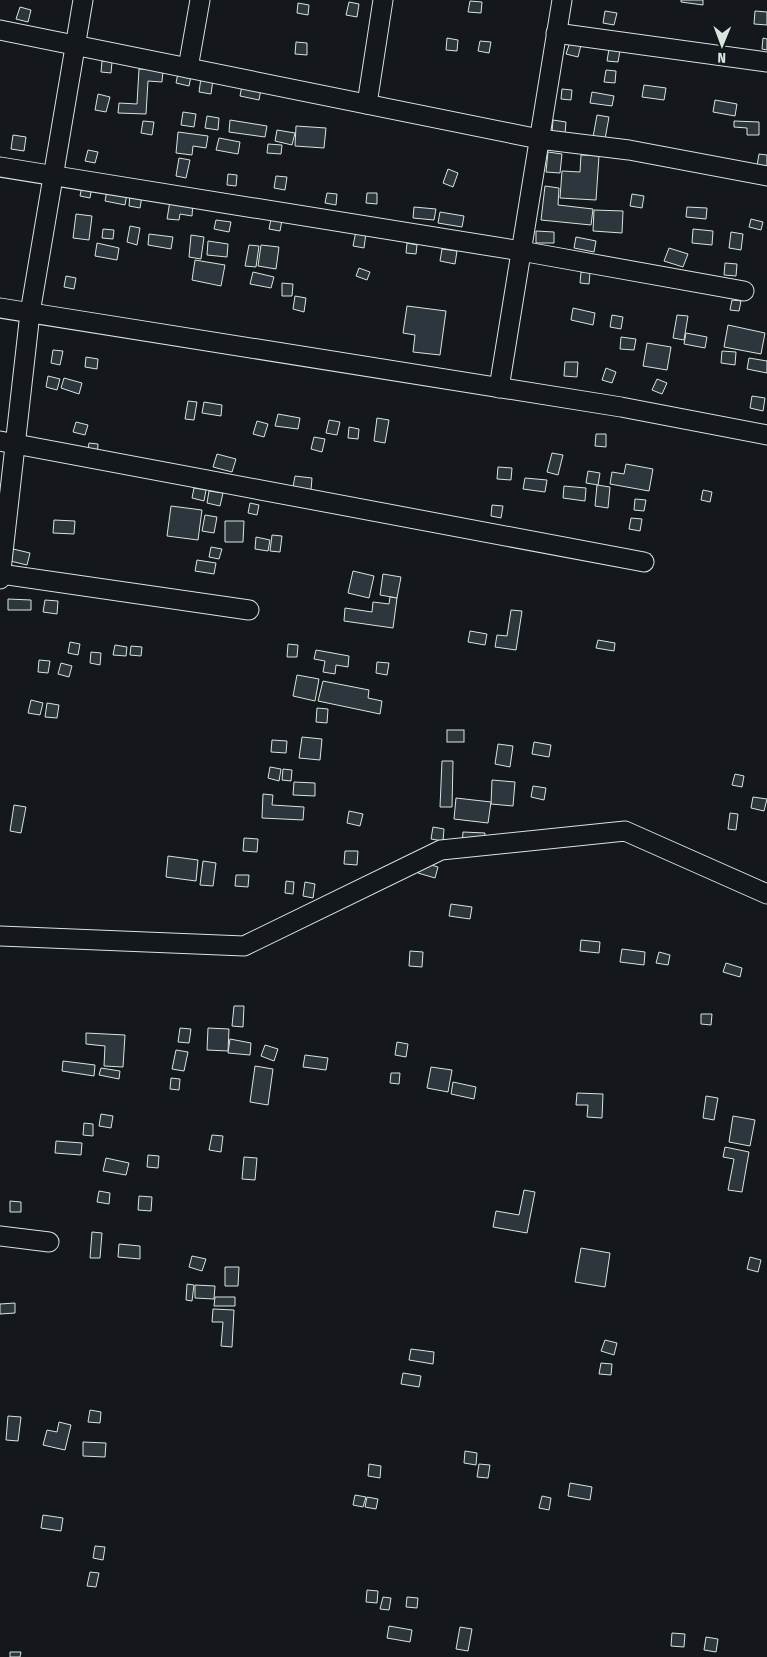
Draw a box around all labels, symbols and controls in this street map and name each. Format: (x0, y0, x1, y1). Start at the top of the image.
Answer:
north arrow (697, 20, 747, 70)
text: N (717, 49, 726, 66)

